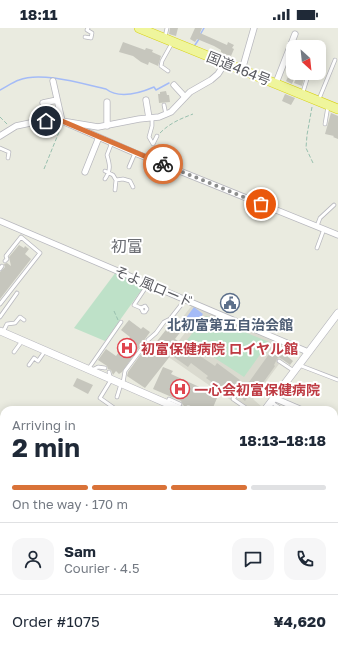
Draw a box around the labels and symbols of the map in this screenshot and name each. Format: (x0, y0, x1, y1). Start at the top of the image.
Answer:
north arrow (286, 40, 326, 80)
street label: 国道464号 (204, 47, 274, 89)
pin (29, 104, 63, 138)
courier (143, 144, 183, 184)
pin (244, 187, 278, 221)
district label: 初富 (111, 236, 143, 256)
street label: そよ風ロード (112, 262, 196, 310)
public building icon: 北初富第五自治会館 (219, 292, 241, 314)
place label: 北初富第五自治会館 (167, 316, 293, 333)
hospital icon: 初富保健病院 ロイヤル館 (116, 337, 138, 359)
place label: 初富保健病院 ロイヤル館 (141, 340, 298, 357)
hospital icon: 一心会初富保健病院 (169, 378, 191, 400)
place label: 一心会初富保健病院 (194, 381, 320, 398)

